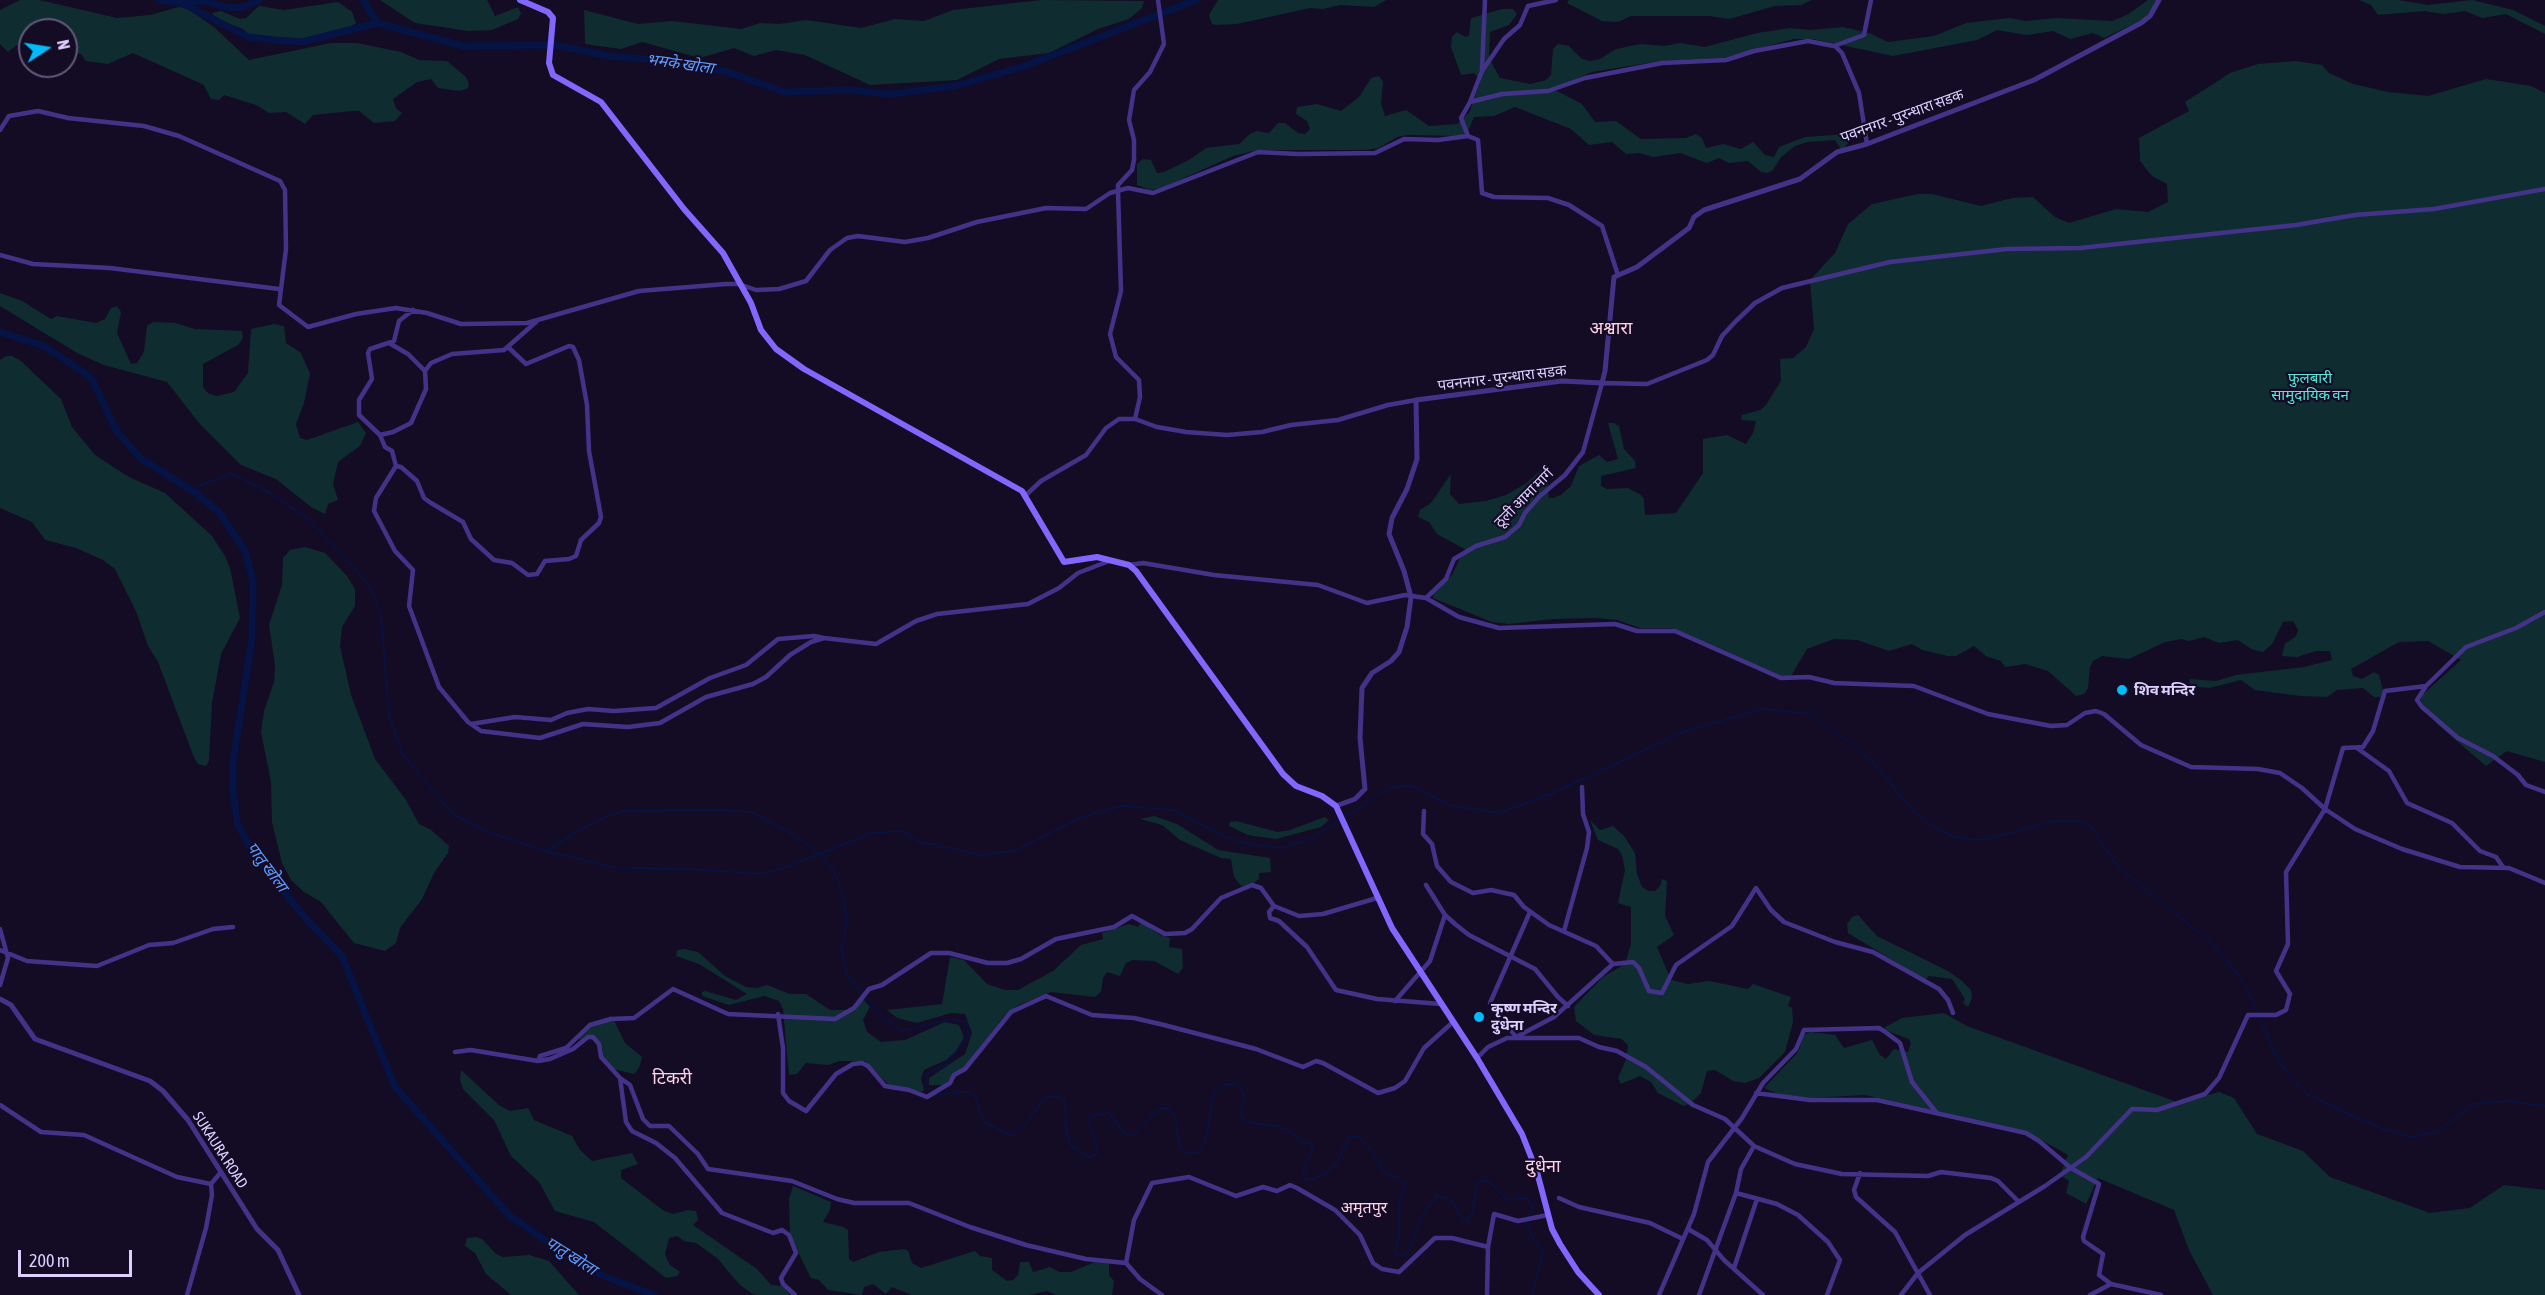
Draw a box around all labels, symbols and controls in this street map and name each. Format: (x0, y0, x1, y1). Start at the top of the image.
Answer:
north arrow (18, 18, 78, 78)
text: N (54, 38, 73, 51)
water label: भमके खोला (645, 50, 715, 78)
street label: पवननगर - पुरन्धारा सडक (1838, 85, 1966, 147)
district label: अश्वारा (1590, 317, 1632, 339)
street label: पवननगर - पुरन्धारा सडक (1437, 361, 1567, 395)
park label: फुलबारी सामुदायिक वन (2271, 369, 2349, 404)
street label: ठूली आमा मार्ग (1491, 465, 1557, 531)
place label: शिव मन्दिर (2134, 681, 2195, 699)
marker: शिव मन्दिर (2115, 683, 2129, 697)
water label: पातु खोला (242, 839, 292, 895)
place label: कृष्ण मन्दिर दुधेना (1491, 999, 1557, 1034)
marker: कृष्ण मन्दिर दुधेना (1472, 1010, 1486, 1024)
district label: टिकरी (652, 1067, 692, 1089)
street label: SUKAURA ROAD (189, 1108, 251, 1192)
district label: दुधेना (1525, 1155, 1561, 1177)
district label: अमृतपुर (1341, 1198, 1387, 1218)
water label: पातु खोला (542, 1233, 600, 1279)
scale bar (21, 1238, 135, 1276)
text: 200 m (29, 1250, 70, 1271)

